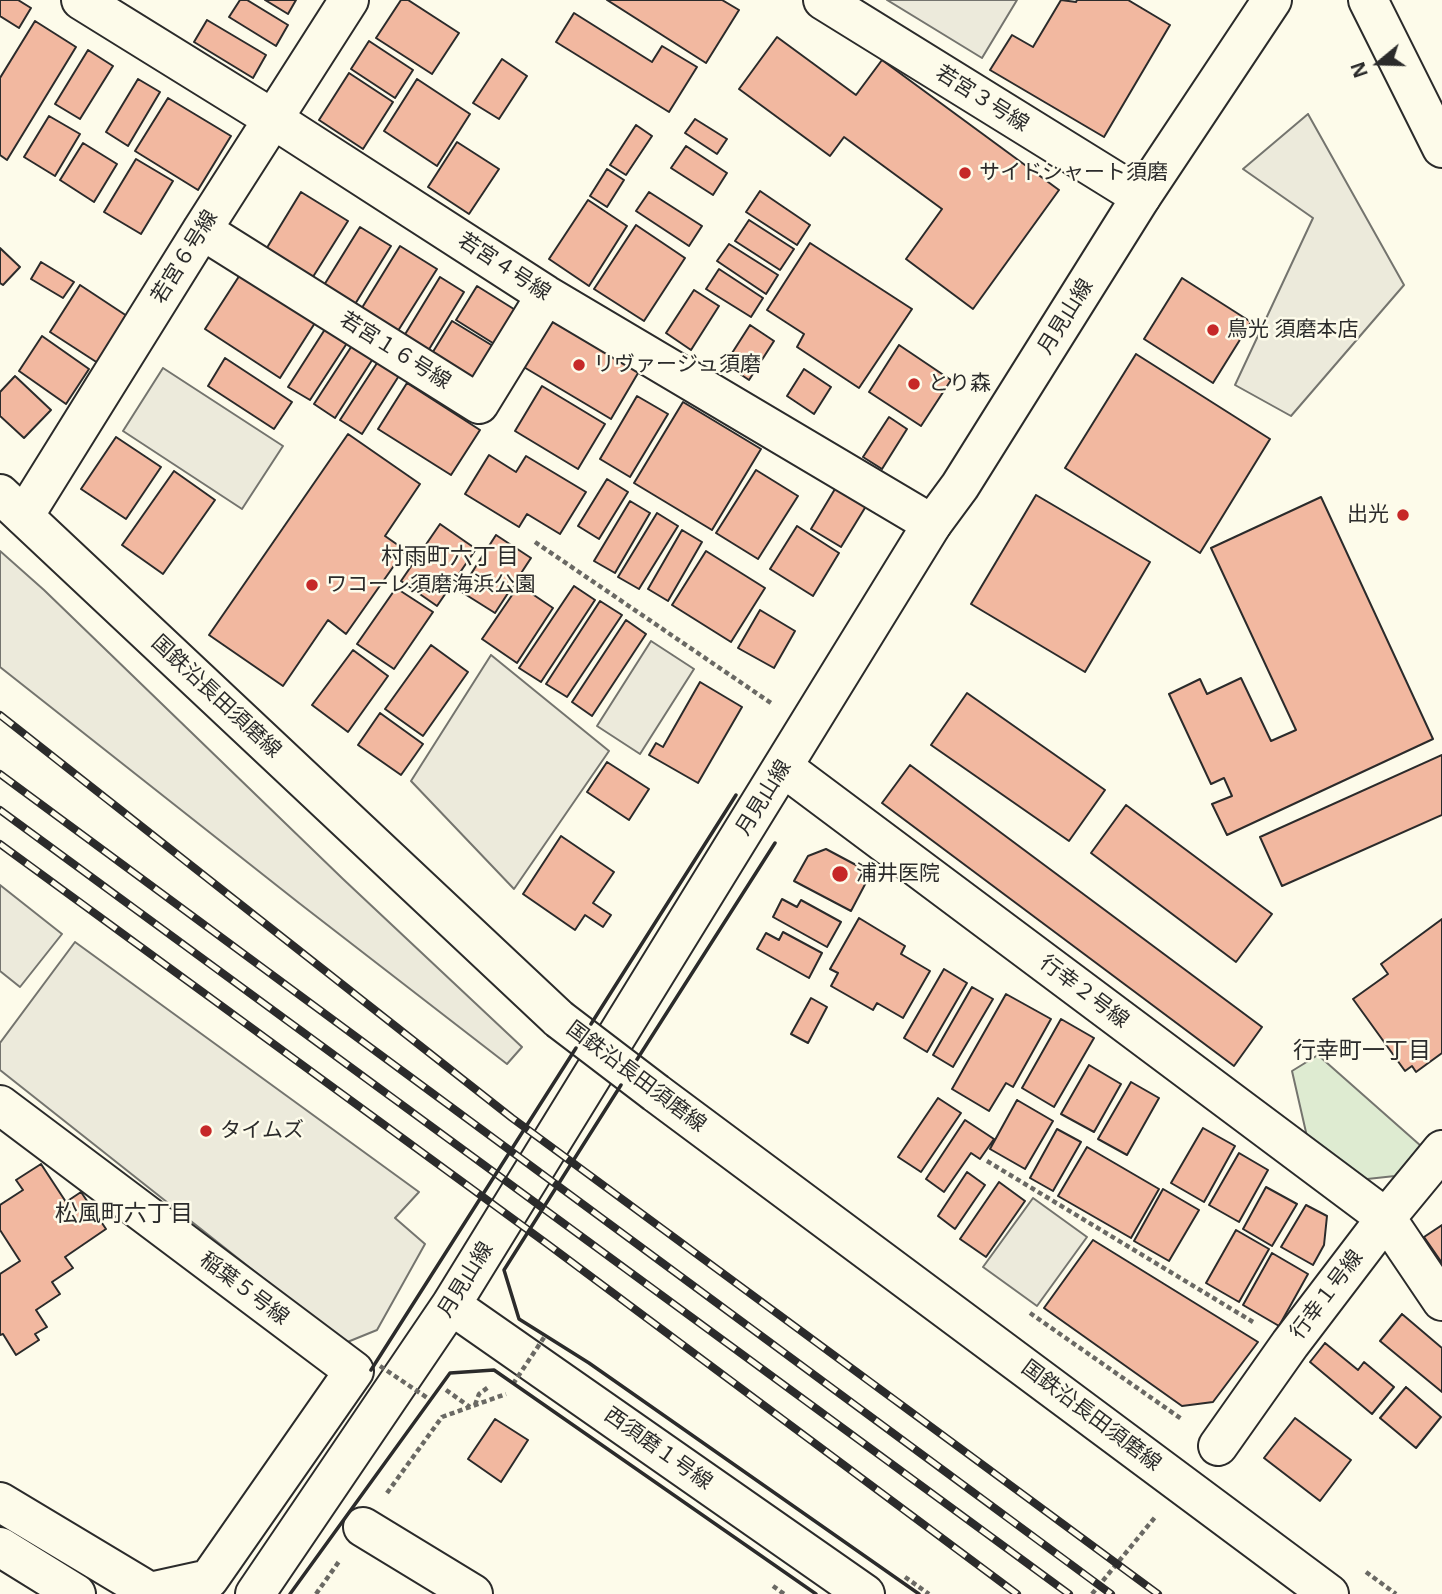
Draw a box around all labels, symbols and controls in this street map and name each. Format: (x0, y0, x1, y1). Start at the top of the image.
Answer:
north arrow (1344, 28, 1414, 98)
text: N (1344, 58, 1374, 81)
street label: 若宮３号線 (931, 60, 1033, 138)
place label: サイドシャート須磨 (979, 160, 1168, 186)
marker: サイドシャート須磨 (957, 165, 973, 181)
street label: 若宮６号線 (146, 206, 224, 308)
street label: 若宮４号線 (453, 228, 555, 306)
street label: 月見山線 (1033, 275, 1099, 359)
street label: 若宮１６号線 (335, 307, 455, 395)
place label: 鳥光 須磨本店 (1227, 317, 1358, 343)
marker: 鳥光 須磨本店 (1205, 322, 1221, 338)
place label: リヴァージュ須磨 (593, 352, 761, 378)
marker: リヴァージュ須磨 (571, 357, 587, 373)
place label: とり森 (928, 371, 991, 397)
marker: とり森 (906, 376, 922, 392)
place label: 出光 (1347, 502, 1389, 528)
marker: 出光 (1395, 507, 1411, 523)
district label: 村雨町六丁目 (381, 543, 519, 571)
place label: ワコーレ須磨海浜公園 (326, 572, 536, 598)
marker: ワコーレ須磨海浜公園 (304, 577, 320, 593)
street label: 国鉄沿長田須磨線 (146, 630, 286, 764)
street label: 月見山線 (731, 756, 797, 840)
place label: 浦井医院 (856, 861, 940, 887)
marker: 浦井医院 (830, 864, 850, 884)
street label: 行幸２号線 (1034, 950, 1134, 1034)
street label: 国鉄沿長田須磨線 (561, 1016, 711, 1138)
district label: 行幸町一丁目 (1293, 1037, 1431, 1065)
place label: タイムズ (220, 1118, 304, 1144)
marker: タイムズ (198, 1123, 214, 1139)
district label: 松風町六丁目 (55, 1200, 193, 1228)
street label: 月見山線 (433, 1238, 499, 1322)
street label: 行幸１号線 (1285, 1245, 1369, 1345)
street label: 稲葉５号線 (194, 1247, 294, 1331)
street label: 国鉄沿長田須磨線 (1016, 1355, 1166, 1477)
street label: 西須磨１号線 (599, 1403, 717, 1495)

